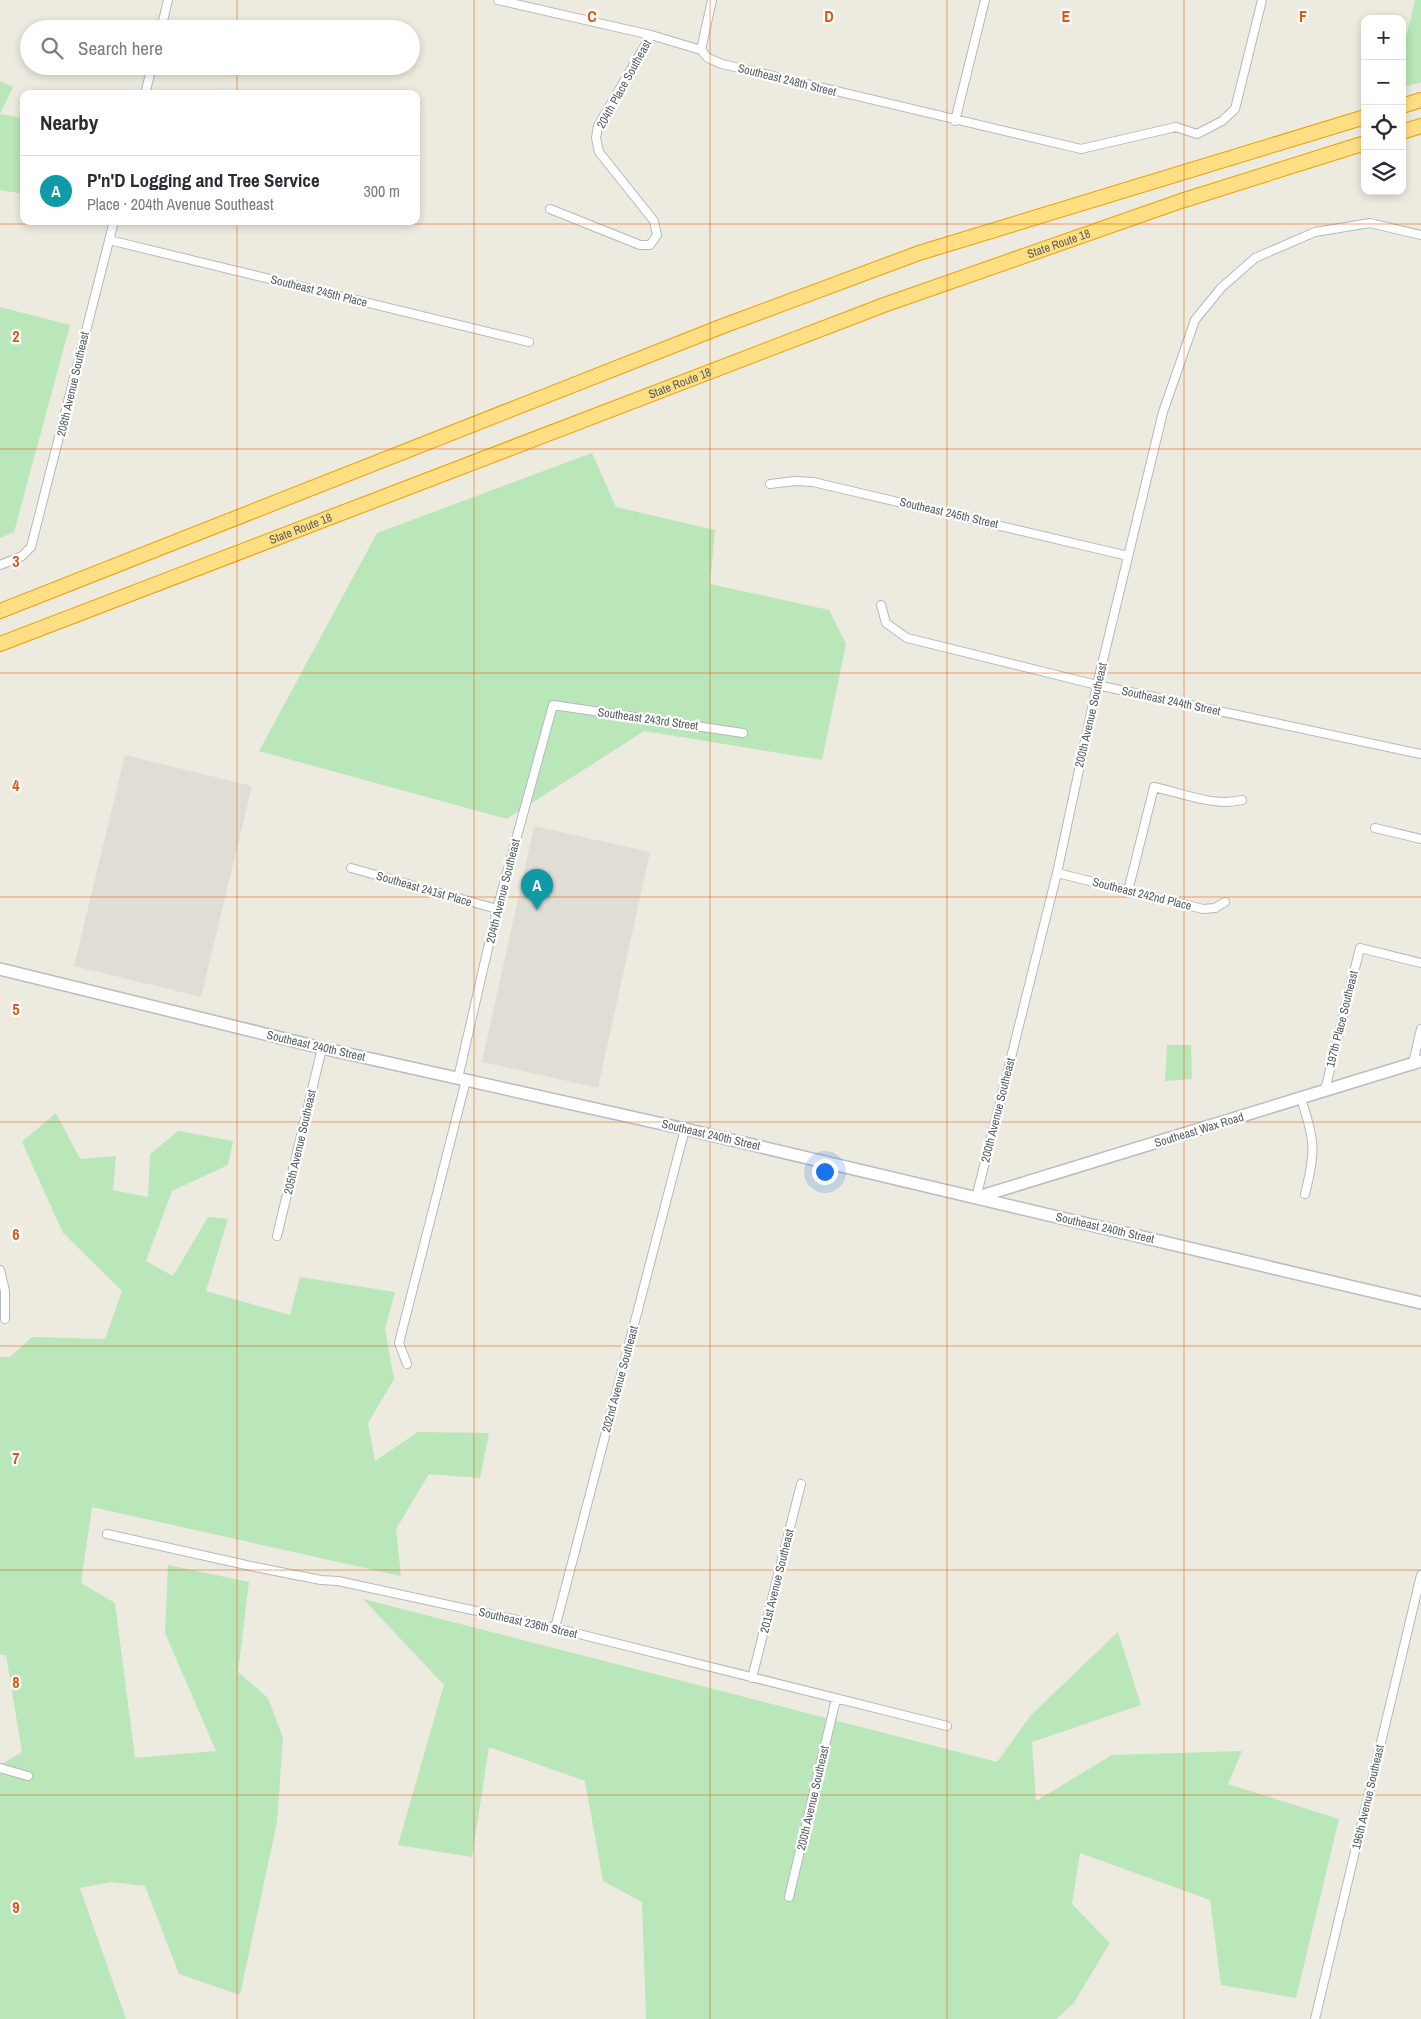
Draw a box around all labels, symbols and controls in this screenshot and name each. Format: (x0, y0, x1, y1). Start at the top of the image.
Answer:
text: C (587, 5, 597, 27)
text: D (824, 5, 834, 27)
text: E (1062, 5, 1071, 27)
text: F (1299, 5, 1307, 27)
map controls (1361, 15, 1406, 195)
button: + (1361, 15, 1406, 60)
search box (20, 20, 420, 75)
icon: search (38, 34, 66, 62)
text: Search here (78, 35, 163, 61)
street label: 204th Place Southeast (593, 37, 655, 131)
street label: Southeast 248th Street (736, 60, 838, 100)
button: − (1361, 60, 1406, 105)
button: locate (1361, 105, 1406, 150)
text: Nearby (40, 108, 98, 137)
button: layers (1361, 150, 1406, 195)
text: P'n'D Logging and Tree Service (87, 167, 320, 193)
text: A (51, 180, 61, 202)
text: 300 m (364, 180, 400, 202)
text: Place · 204th Avenue Southeast (87, 193, 274, 215)
street label: State Route 18 (1025, 225, 1093, 262)
street label: Southeast 245th Place (269, 271, 369, 311)
text: 2 (12, 325, 20, 347)
street label: 208th Avenue Southeast (53, 330, 93, 438)
street label: State Route 18 (646, 364, 713, 403)
street label: Southeast 245th Street (898, 494, 1000, 532)
street label: State Route 18 (267, 509, 334, 548)
text: 3 (12, 550, 20, 572)
street label: 200th Avenue Southeast (1071, 661, 1111, 769)
street label: Southeast 244th Street (1120, 683, 1222, 719)
street label: Southeast 243rd Street (597, 704, 699, 734)
text: 4 (12, 774, 20, 796)
street label: 204th Avenue Southeast (482, 837, 524, 945)
street label: Southeast 241st Place (374, 868, 474, 910)
pin: A (521, 869, 553, 910)
street label: Southeast 242nd Place (1091, 874, 1193, 914)
street label: 197th Place Southeast (1322, 969, 1362, 1069)
text: 5 (12, 998, 20, 1020)
street label: Southeast 240th Street (265, 1027, 367, 1065)
street label: 200th Avenue Southeast (977, 1056, 1019, 1164)
street label: 205th Avenue Southeast (280, 1088, 320, 1196)
street label: Southeast Wax Road (1152, 1109, 1246, 1151)
street label: Southeast 240th Street (660, 1116, 762, 1154)
your location (812, 1159, 838, 1185)
street label: Southeast 240th Street (1054, 1209, 1156, 1247)
text: 6 (12, 1223, 20, 1245)
street label: 202nd Avenue Southeast (598, 1324, 642, 1434)
text: 7 (12, 1447, 20, 1469)
street label: 201st Avenue Southeast (756, 1527, 798, 1635)
street label: Southeast 236th Street (477, 1604, 579, 1642)
text: 8 (12, 1671, 20, 1693)
street label: 196th Avenue Southeast (1348, 1743, 1388, 1851)
street label: 200th Avenue Southeast (793, 1744, 833, 1852)
text: 9 (12, 1896, 20, 1918)

